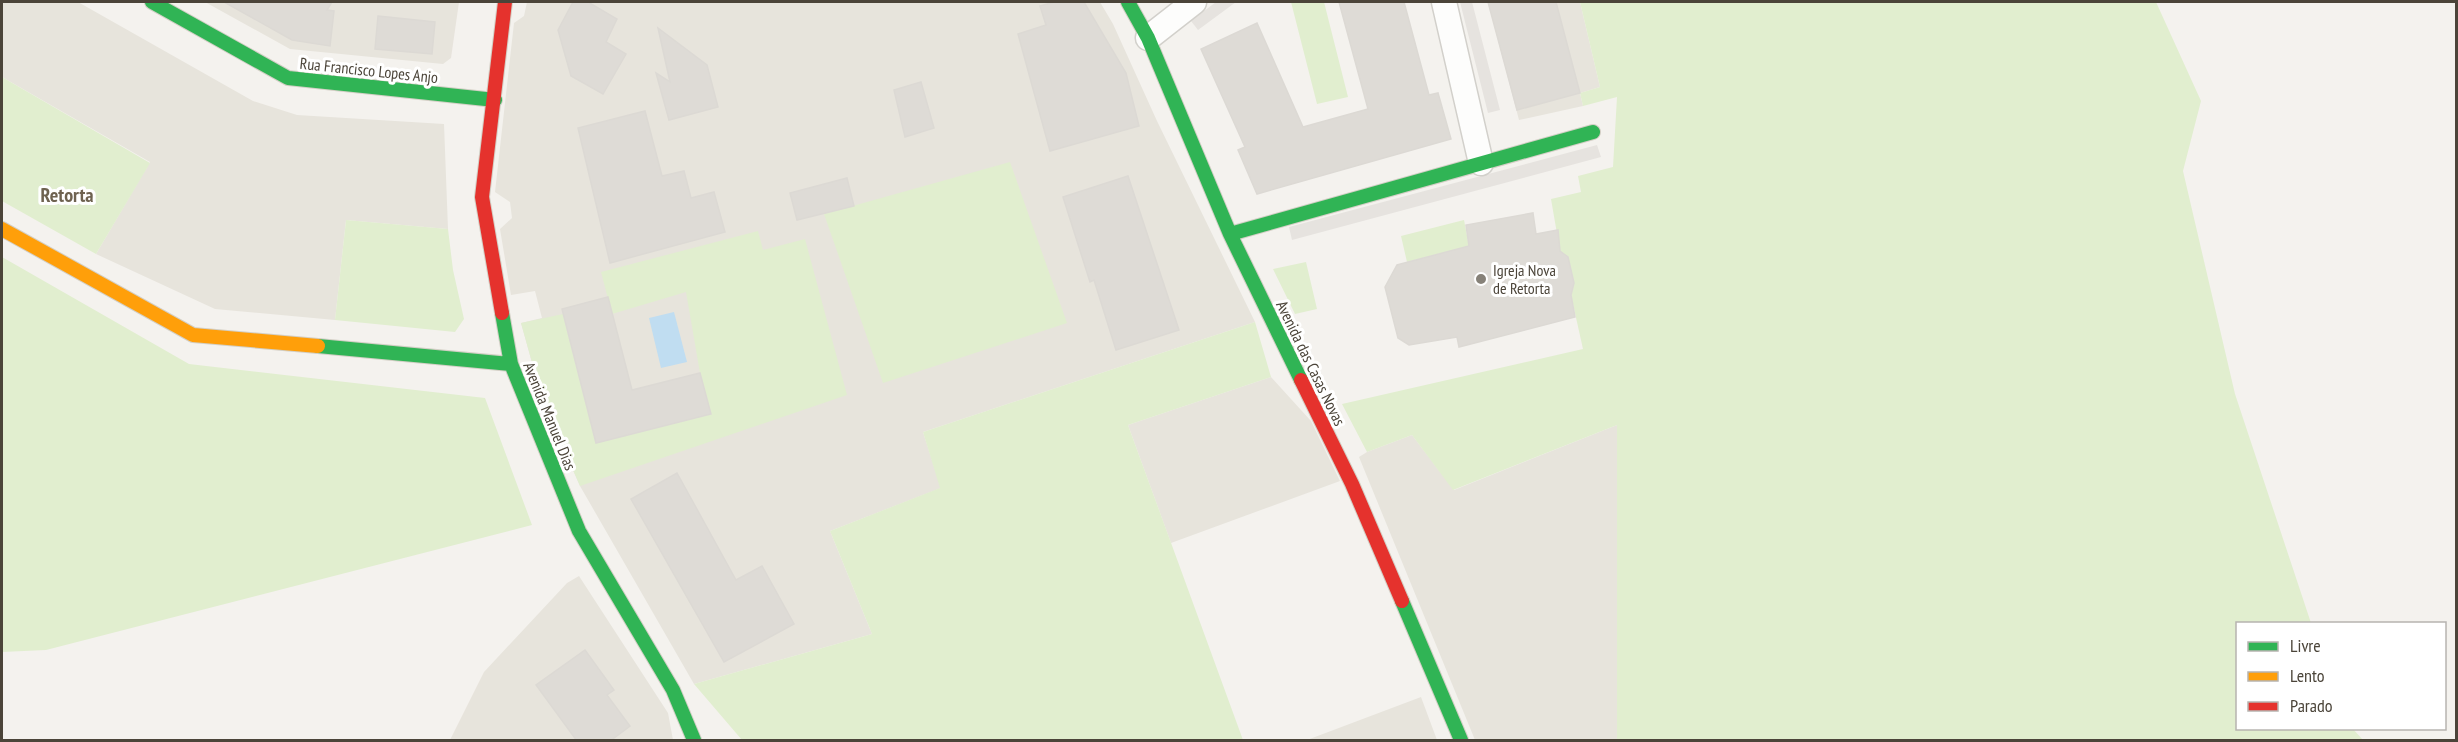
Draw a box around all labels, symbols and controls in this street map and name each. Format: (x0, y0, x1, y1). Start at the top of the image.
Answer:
street label: Rua Francisco Lopes Anjo (299, 53, 439, 87)
district label: Retorta (41, 182, 93, 208)
place label: Igreja Nova de Retorta (1493, 260, 1556, 298)
marker: Igreja Nova de Retorta (1474, 272, 1488, 286)
street label: Avenida das Casas Novas (1272, 297, 1350, 429)
street label: Avenida Manuel Dias (519, 359, 581, 473)
legend (2236, 622, 2446, 730)
text: Livre (2290, 634, 2321, 657)
text: Lento (2290, 664, 2325, 687)
text: Parado (2290, 694, 2333, 717)

